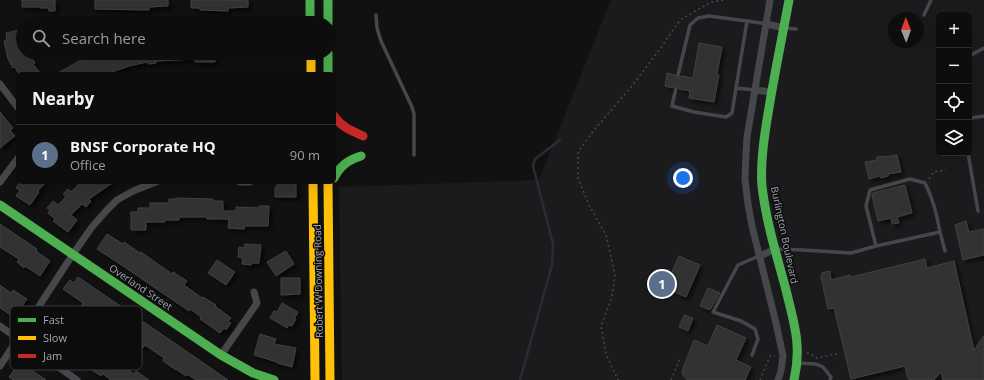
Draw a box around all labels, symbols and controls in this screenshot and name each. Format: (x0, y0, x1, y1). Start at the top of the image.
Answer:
north arrow (888, 12, 924, 48)
map controls (936, 12, 972, 156)
button: + (936, 12, 972, 48)
search box (16, 16, 336, 60)
icon: search (30, 27, 52, 49)
text: Search here (62, 28, 146, 48)
button: − (936, 48, 972, 84)
button: locate (936, 84, 972, 120)
text: Nearby (32, 87, 94, 110)
button: layers (936, 120, 972, 156)
text: BNSF Corporate HQ (70, 136, 216, 156)
text: 1 (41, 146, 49, 164)
text: 90 m (290, 146, 320, 164)
text: Office (70, 156, 106, 174)
your location (673, 168, 693, 188)
street label: Burlington Boulevard (768, 185, 802, 285)
street label: Robert W Downing Road (310, 224, 326, 338)
street label: Overland Street (107, 261, 176, 314)
pin: 1 (649, 269, 675, 299)
legend (10, 306, 142, 370)
text: Fast (43, 312, 64, 327)
text: Slow (43, 330, 67, 345)
text: Jam (42, 348, 62, 363)

